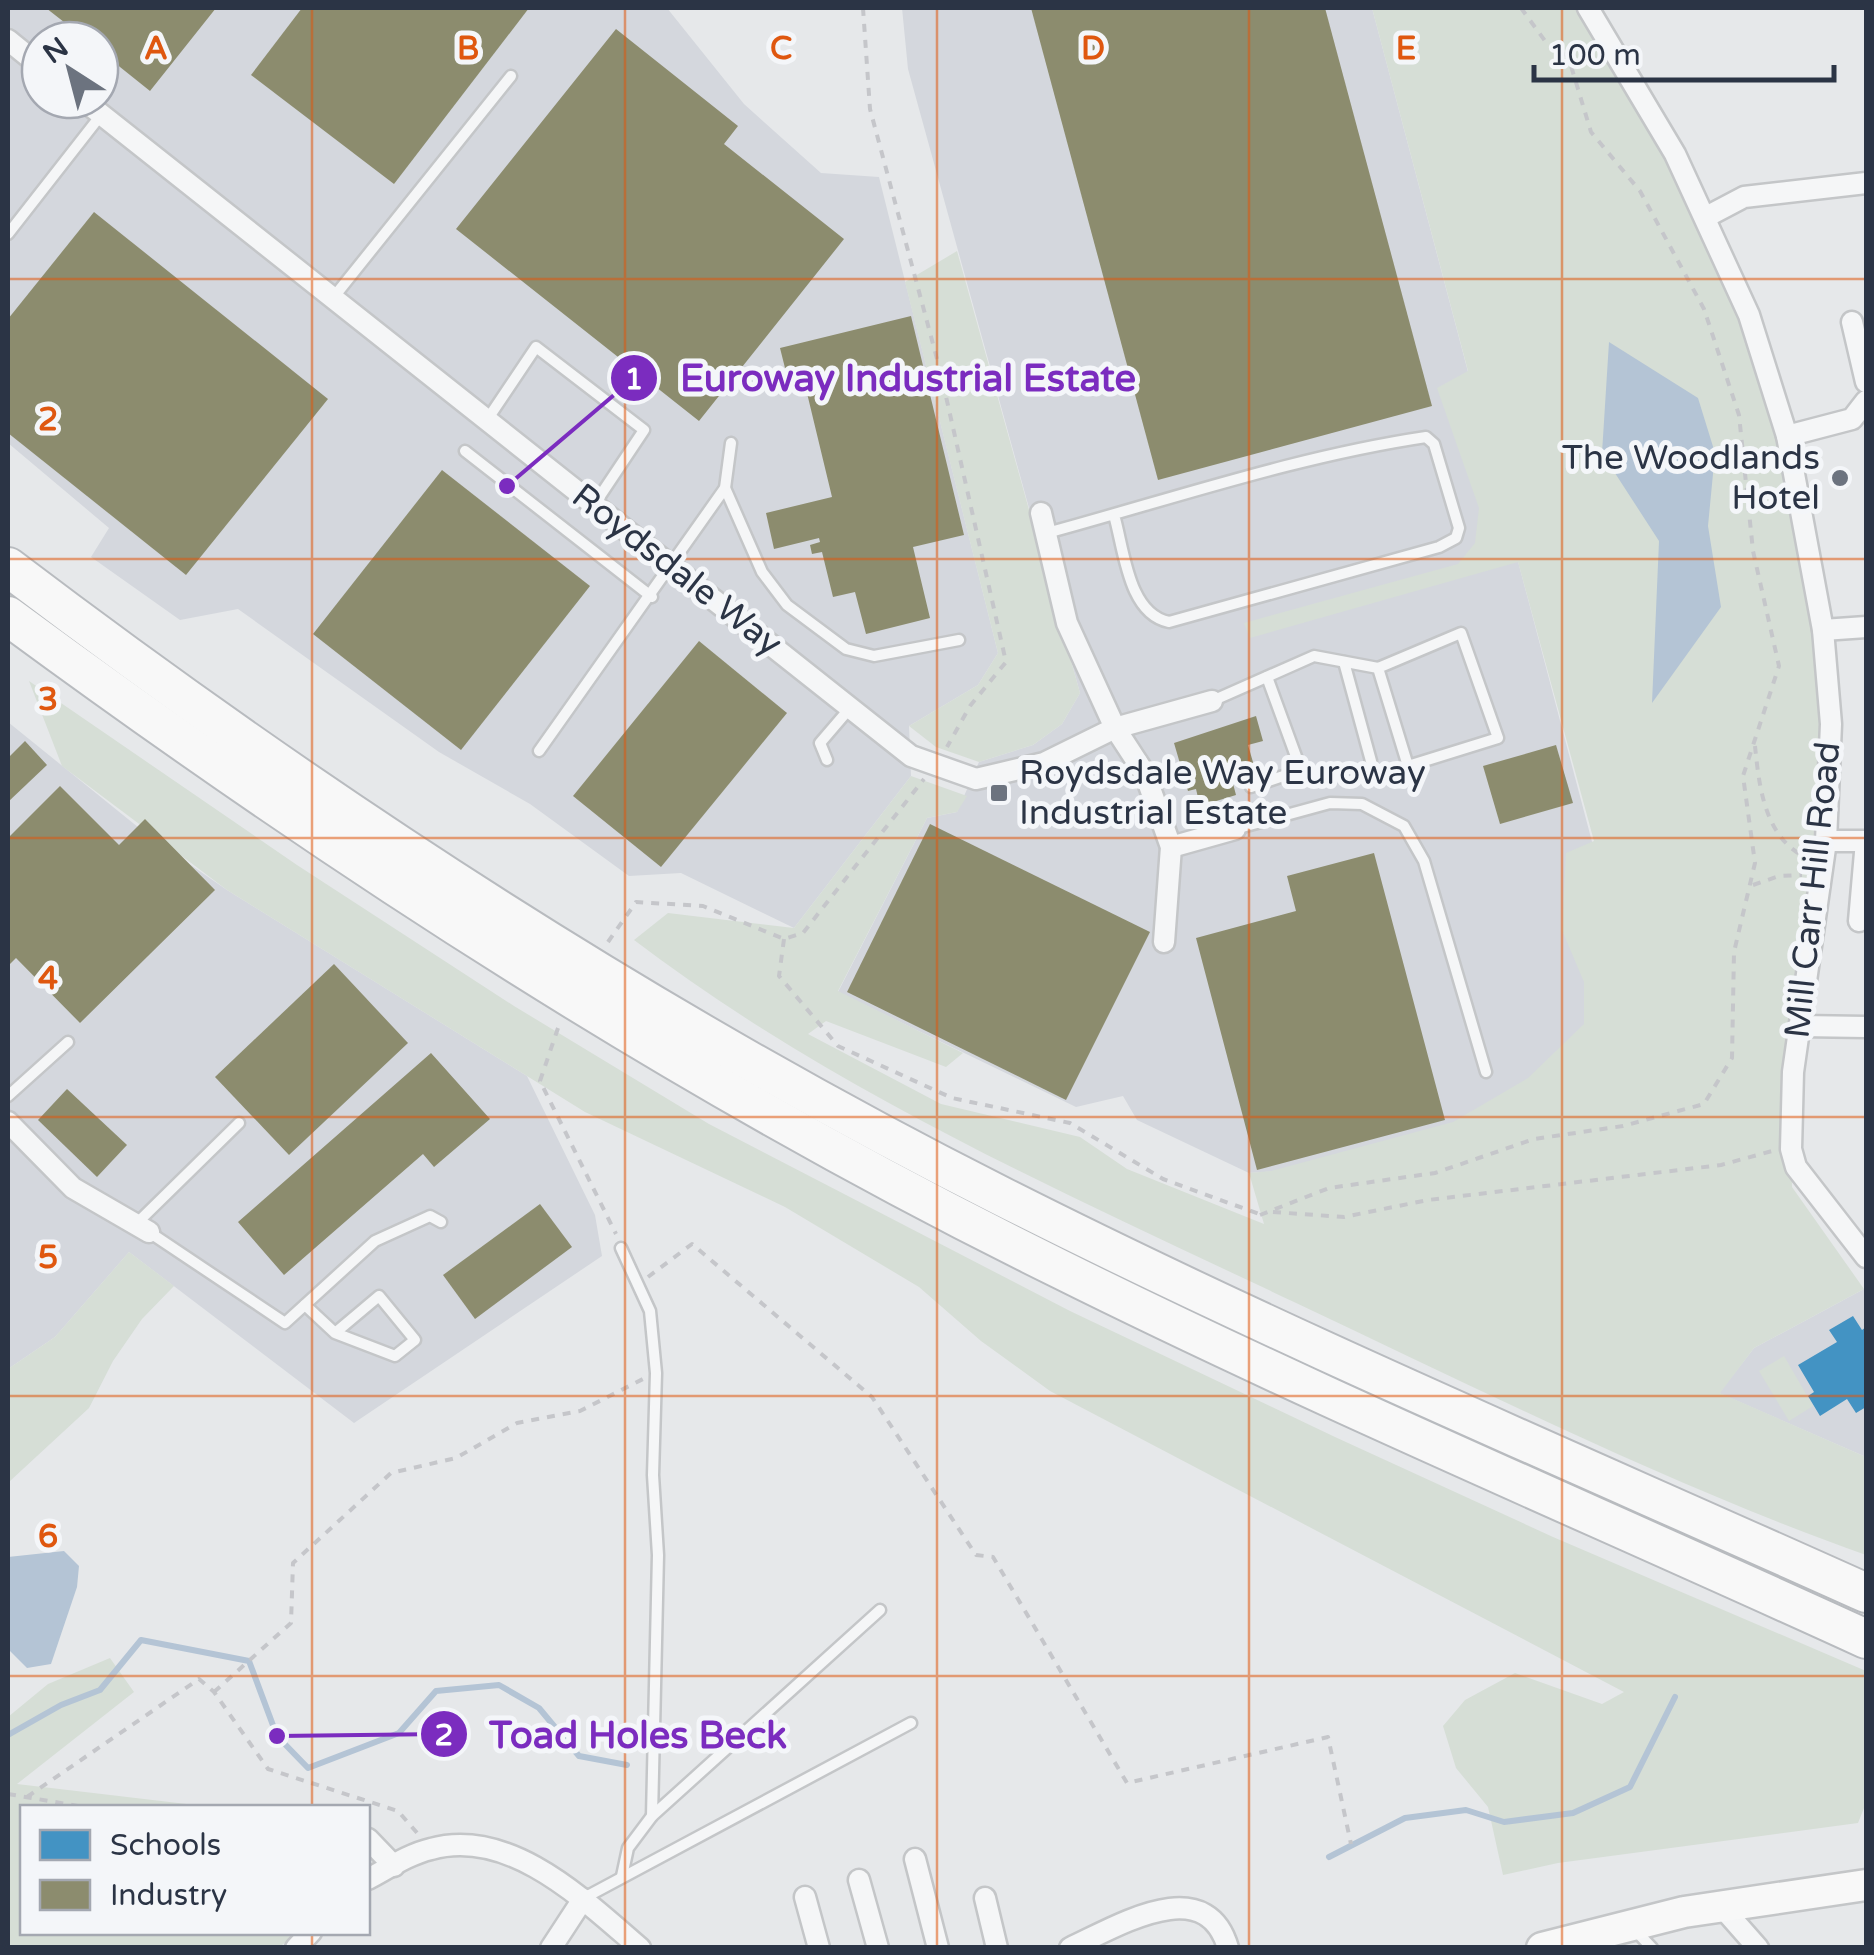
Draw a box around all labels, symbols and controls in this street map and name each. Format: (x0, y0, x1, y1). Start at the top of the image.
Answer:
north arrow (20, 20, 120, 120)
scale bar (1534, 20, 1834, 82)
text: N (37, 30, 75, 71)
text: A (144, 30, 168, 68)
text: B (457, 30, 479, 68)
text: C (770, 30, 792, 68)
text: D (1081, 30, 1105, 68)
text: E (1396, 30, 1416, 68)
text: 100 m (1549, 37, 1641, 74)
callout: Euroway Industrial Estate (609, 344, 1156, 412)
text: Euroway Industrial Estate (680, 356, 1136, 402)
text: 1 (625, 361, 643, 398)
text: 2 (38, 401, 58, 439)
place label: The Woodlands Hotel (1562, 437, 1820, 519)
marker: The Woodlands Hotel (1829, 467, 1851, 489)
street label: Roydsdale Way (564, 475, 790, 665)
text: 3 (38, 681, 58, 719)
street label: Mill Carr Hill Road (1777, 740, 1849, 1040)
place label: Roydsdale Way Euroway Industrial Estate (1019, 752, 1426, 834)
marker: Roydsdale Way Euroway Industrial Estate (988, 782, 1010, 804)
text: 4 (38, 960, 58, 998)
text: 5 (38, 1239, 58, 1277)
text: 6 (38, 1518, 58, 1556)
callout: Toad Holes Beck (419, 1700, 807, 1768)
text: Toad Holes Beck (488, 1713, 787, 1759)
text: 2 (435, 1717, 453, 1754)
legend (20, 1805, 370, 1935)
text: Schools (110, 1827, 221, 1864)
text: Industry (110, 1877, 227, 1914)

